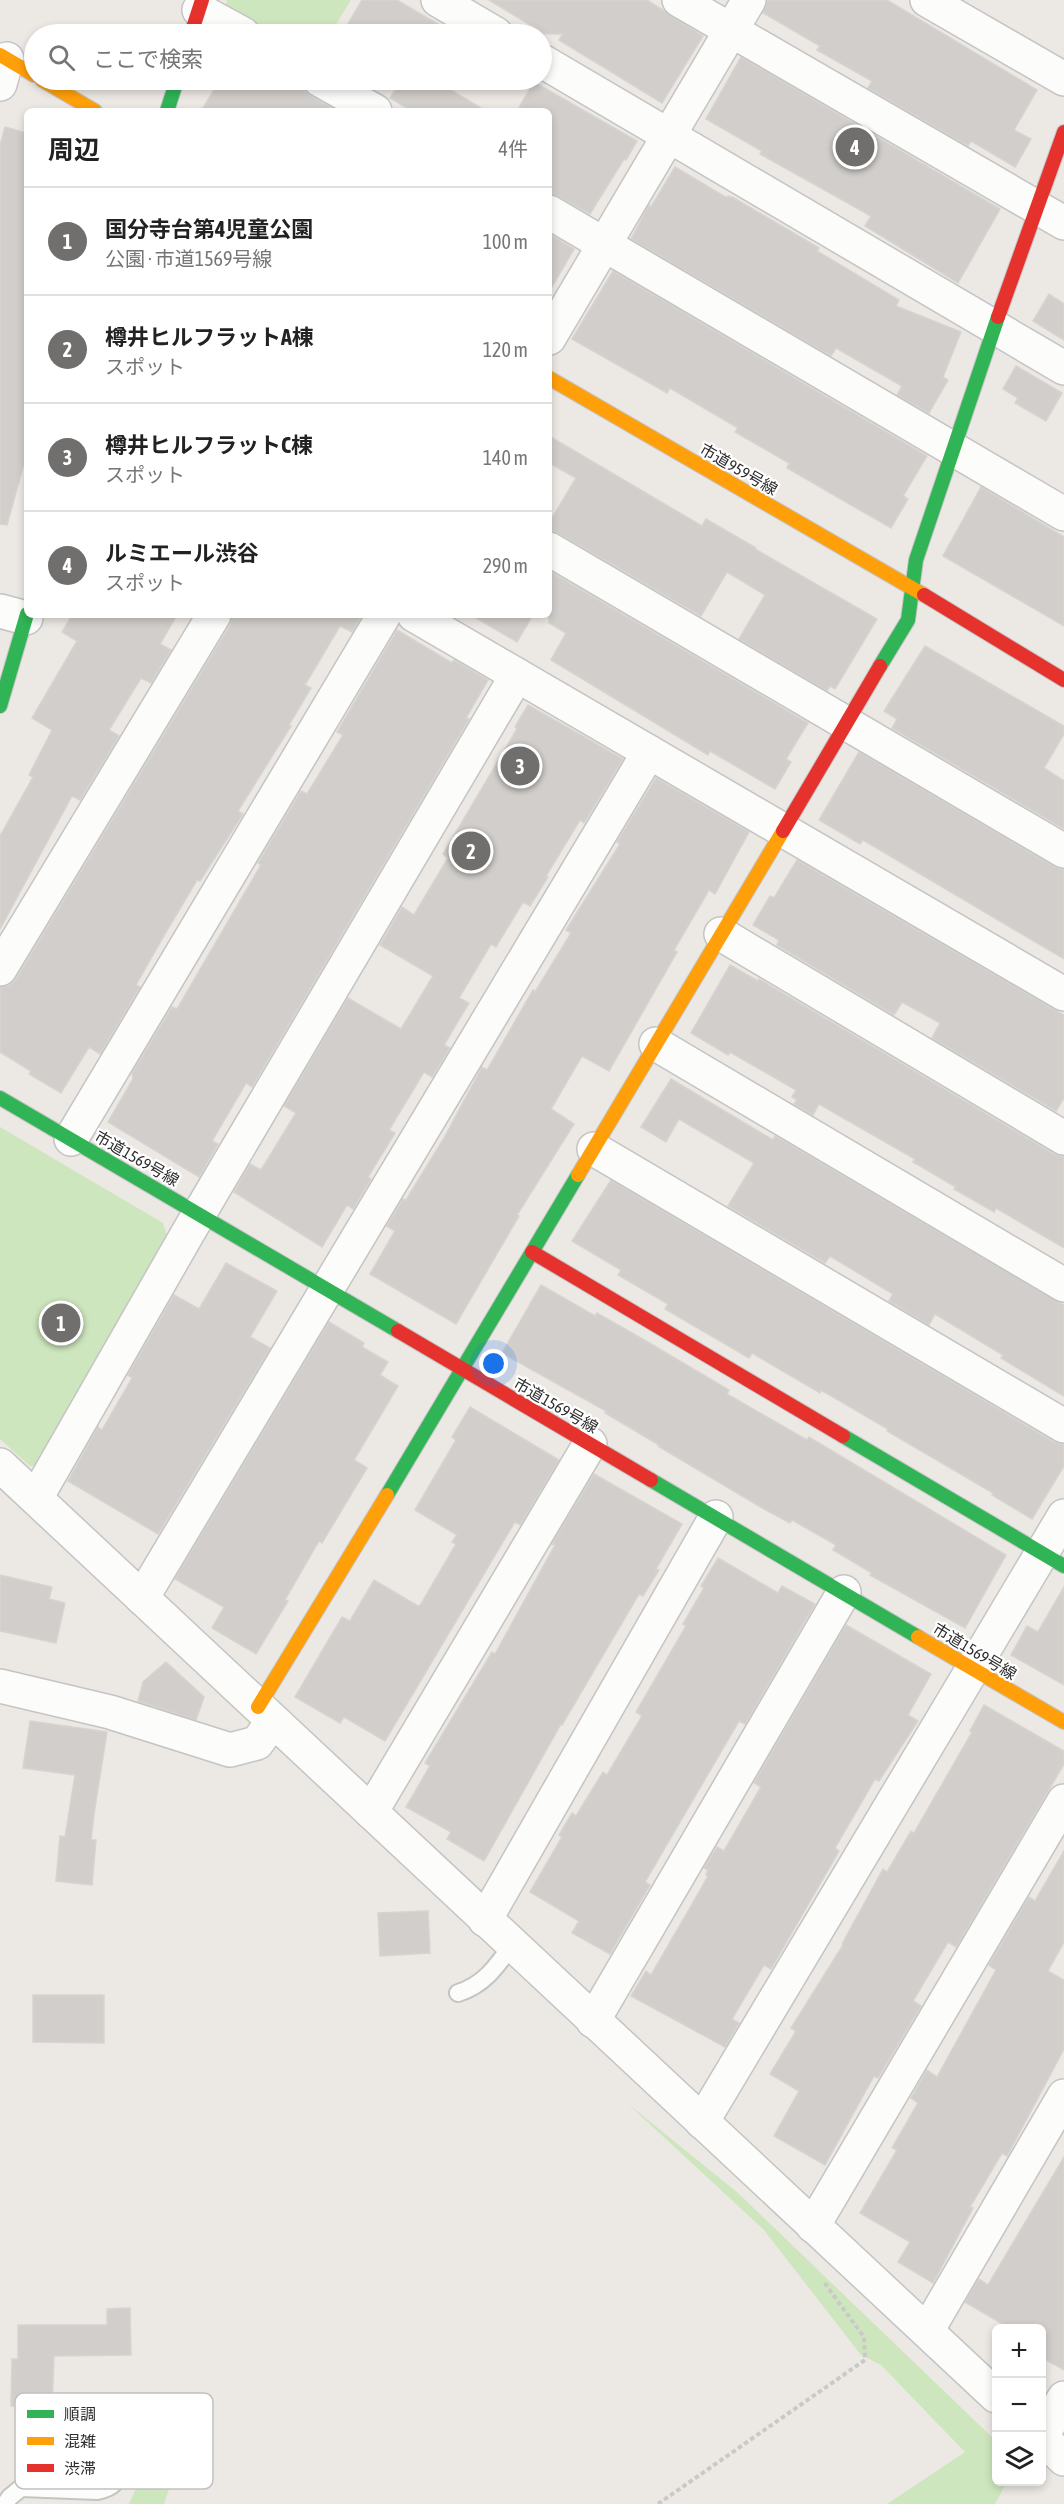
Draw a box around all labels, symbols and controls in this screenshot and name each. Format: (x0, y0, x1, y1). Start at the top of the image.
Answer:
search box (24, 24, 552, 90)
icon: search (45, 41, 78, 74)
text: ここで検索 (93, 46, 203, 72)
pin: 4 (836, 124, 874, 170)
text: 周辺 (48, 135, 100, 165)
text: 4件 (499, 137, 528, 160)
text: 国分寺台第4児童公園 (105, 216, 313, 242)
text: 1 (63, 230, 72, 253)
text: 100 m (483, 230, 528, 253)
text: 公園 · 市道1569号線 (105, 247, 272, 270)
text: 樽井ヒルフラットA棟 (105, 324, 314, 350)
text: 2 (63, 338, 72, 361)
text: 120 m (483, 338, 528, 361)
text: スポット (105, 355, 185, 378)
text: 樽井ヒルフラットC棟 (105, 432, 313, 458)
street label: 市道959号線 (697, 440, 781, 498)
text: 3 (63, 446, 72, 469)
text: 140 m (483, 446, 528, 469)
text: スポット (105, 463, 185, 486)
text: ルミエール渋谷 (105, 540, 259, 566)
text: 4 (63, 554, 72, 577)
text: 290 m (483, 554, 528, 577)
text: スポット (105, 571, 185, 594)
pin: 3 (500, 744, 540, 789)
pin: 2 (452, 828, 490, 874)
street label: 市道1569号線 (92, 1127, 182, 1189)
pin: 1 (42, 1300, 80, 1346)
your location (479, 1349, 508, 1378)
street label: 市道1569号線 (511, 1374, 601, 1436)
street label: 市道1569号線 (930, 1619, 1020, 1683)
map controls (992, 2324, 1046, 2486)
button: + (992, 2324, 1046, 2378)
button: − (992, 2378, 1046, 2432)
legend (15, 2393, 213, 2489)
text: 順調 (64, 2405, 96, 2423)
text: 混雑 (64, 2432, 96, 2450)
button: layers (992, 2432, 1046, 2486)
text: 渋滞 (64, 2459, 96, 2477)

